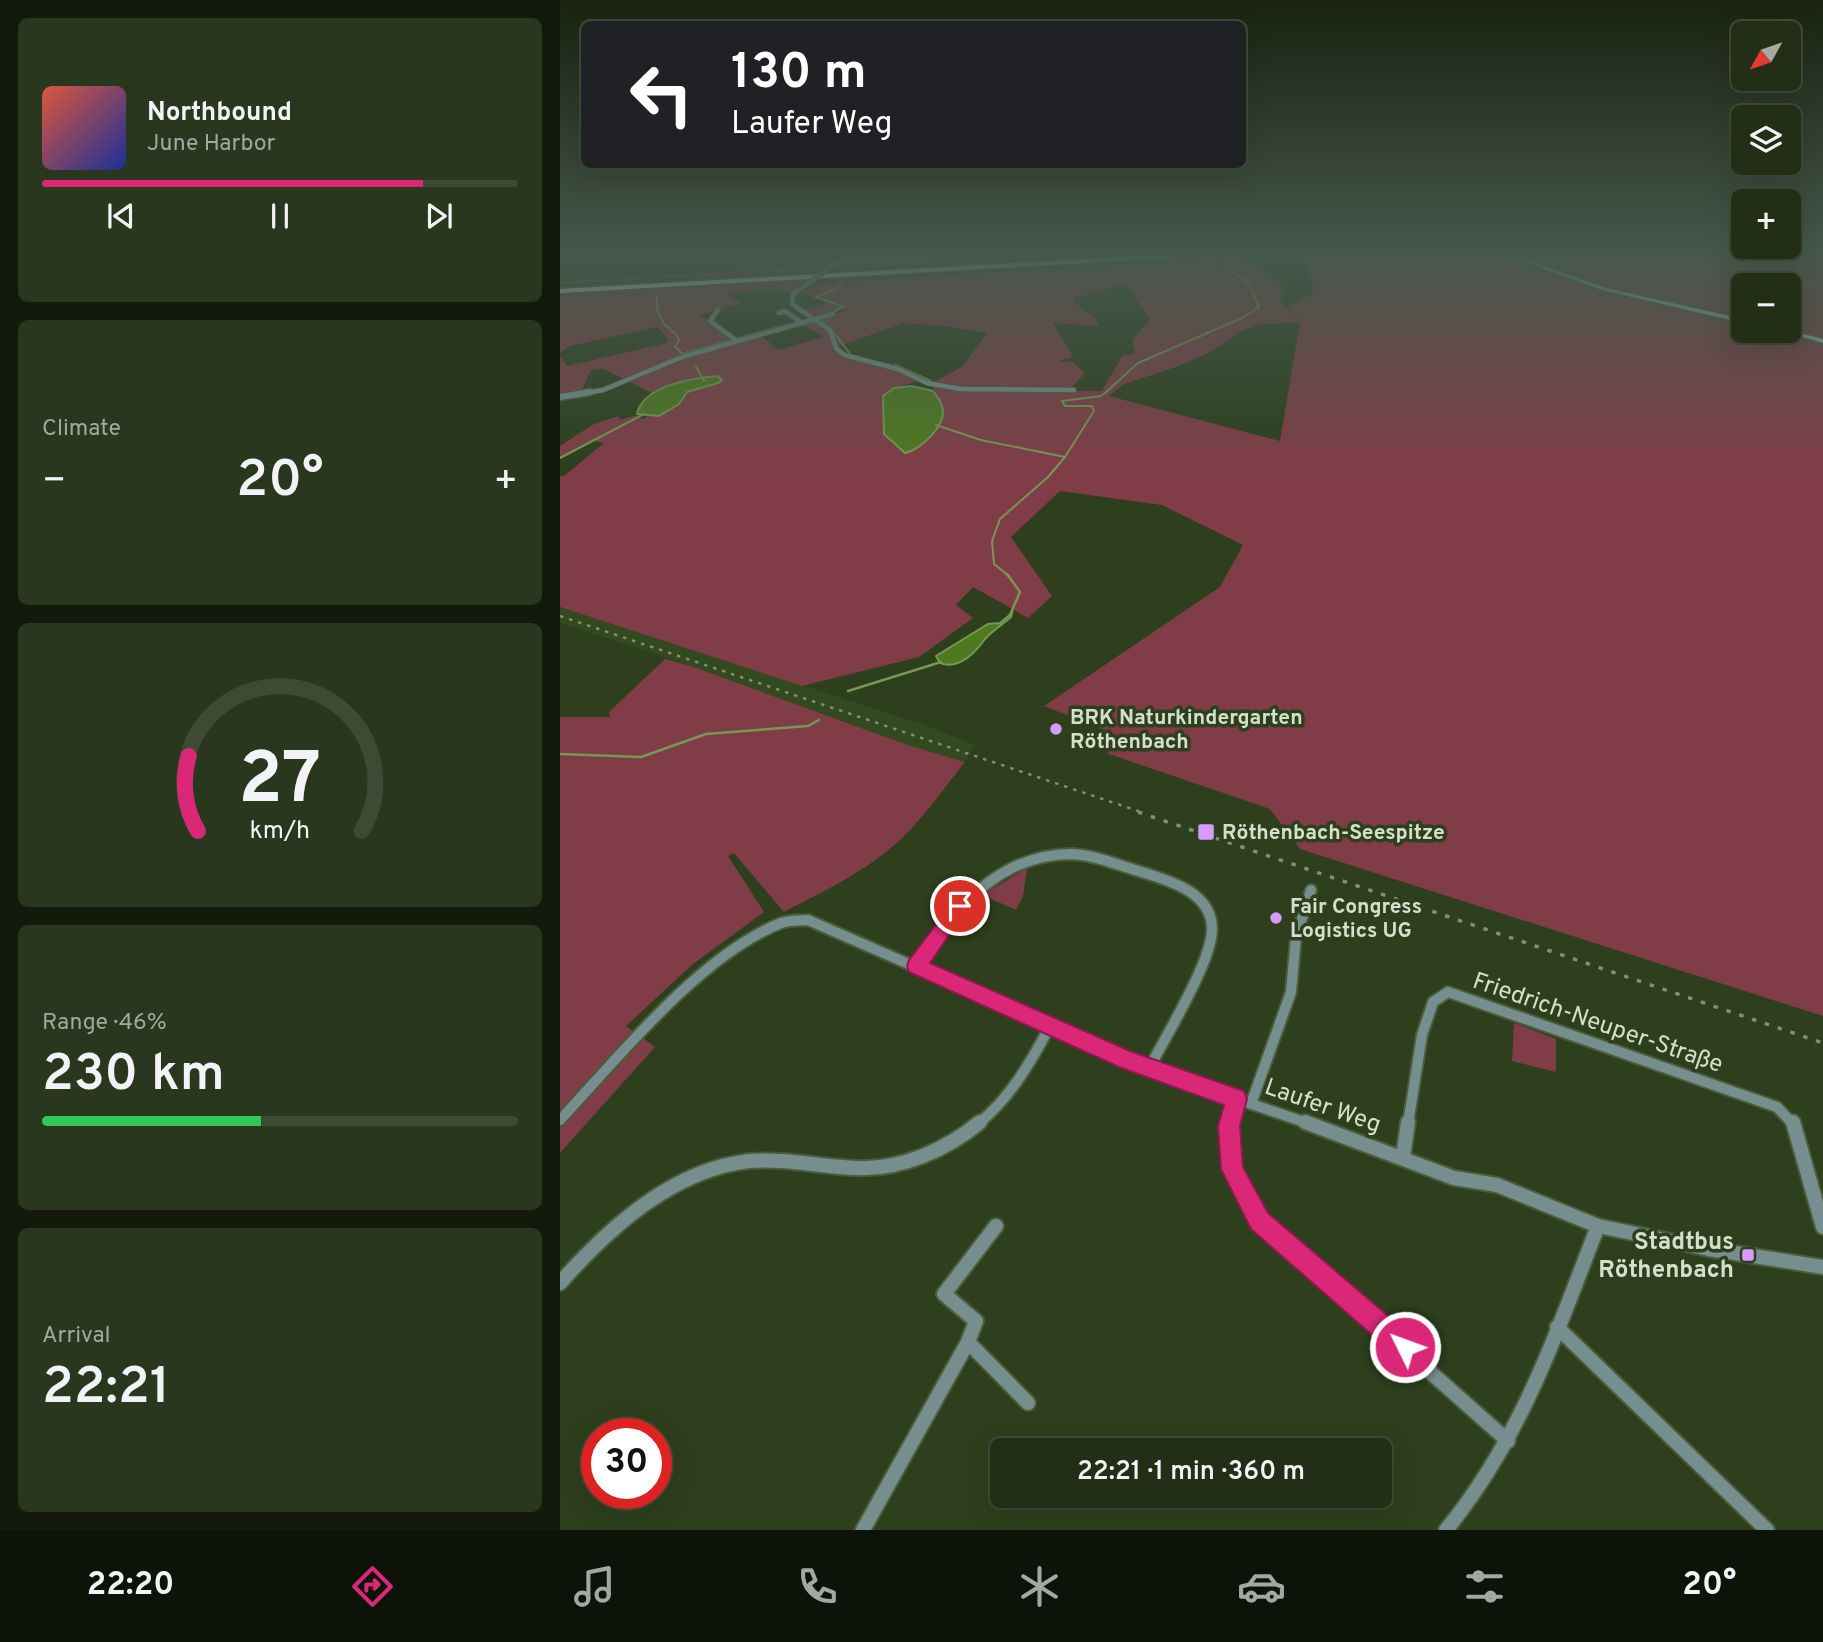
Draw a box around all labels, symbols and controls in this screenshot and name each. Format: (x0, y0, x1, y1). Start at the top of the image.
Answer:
north arrow (1731, 21, 1801, 91)
map controls (1731, 21, 1801, 343)
text: 130 m (731, 44, 867, 106)
icon: left (616, 49, 707, 140)
text: Northbound (147, 97, 292, 130)
text: Laufer Weg (731, 105, 893, 145)
button: layers (1731, 105, 1801, 175)
text: June Harbor (147, 130, 275, 159)
button: + (1731, 189, 1801, 259)
icon: previous (102, 197, 140, 235)
icon: pause (261, 197, 299, 235)
icon: next (420, 197, 458, 235)
button: − (1731, 273, 1801, 343)
text: Climate (42, 415, 121, 444)
text: 20° (236, 449, 324, 515)
text: − (42, 458, 67, 507)
text: + (493, 458, 518, 507)
place label: BRK Naturkindergarten Röthenbach (1070, 705, 1303, 756)
marker: BRK Naturkindergarten Röthenbach (1048, 721, 1064, 737)
text: 27 (239, 737, 321, 829)
text: km/h (250, 816, 310, 848)
place label: Röthenbach-Seespitze (1222, 820, 1445, 847)
marker: Röthenbach-Seespitze (1196, 822, 1216, 842)
pin (930, 876, 990, 936)
icon: arrive (941, 887, 979, 925)
place label: Fair Congress Logistics UG (1290, 894, 1422, 945)
marker: Fair Congress Logistics UG (1268, 910, 1284, 926)
street label: Friedrich-Neuper-Straße (1468, 967, 1726, 1081)
text: Range · 46% (42, 1009, 167, 1038)
text: 230 km (42, 1043, 225, 1109)
street label: Laufer Weg (1260, 1073, 1385, 1141)
place label: Stadtbus Röthenbach (1598, 1228, 1734, 1286)
marker: Stadtbus Röthenbach (1740, 1247, 1756, 1263)
position arrow (1368, 1310, 1442, 1384)
text: Arrival (42, 1322, 111, 1351)
text: 22:21 (42, 1356, 170, 1422)
speed limit sign: 30 (581, 1418, 672, 1509)
text: 22:21 · 1 min · 360 m (1077, 1456, 1305, 1489)
icon: directions (348, 1562, 397, 1611)
icon: music (570, 1562, 619, 1611)
icon: phone (793, 1562, 842, 1611)
icon: climate (1015, 1562, 1064, 1611)
icon: car (1237, 1562, 1286, 1611)
icon: filters (1460, 1562, 1509, 1611)
text: 22:20 (87, 1566, 174, 1606)
text: 20° (1682, 1566, 1736, 1606)

